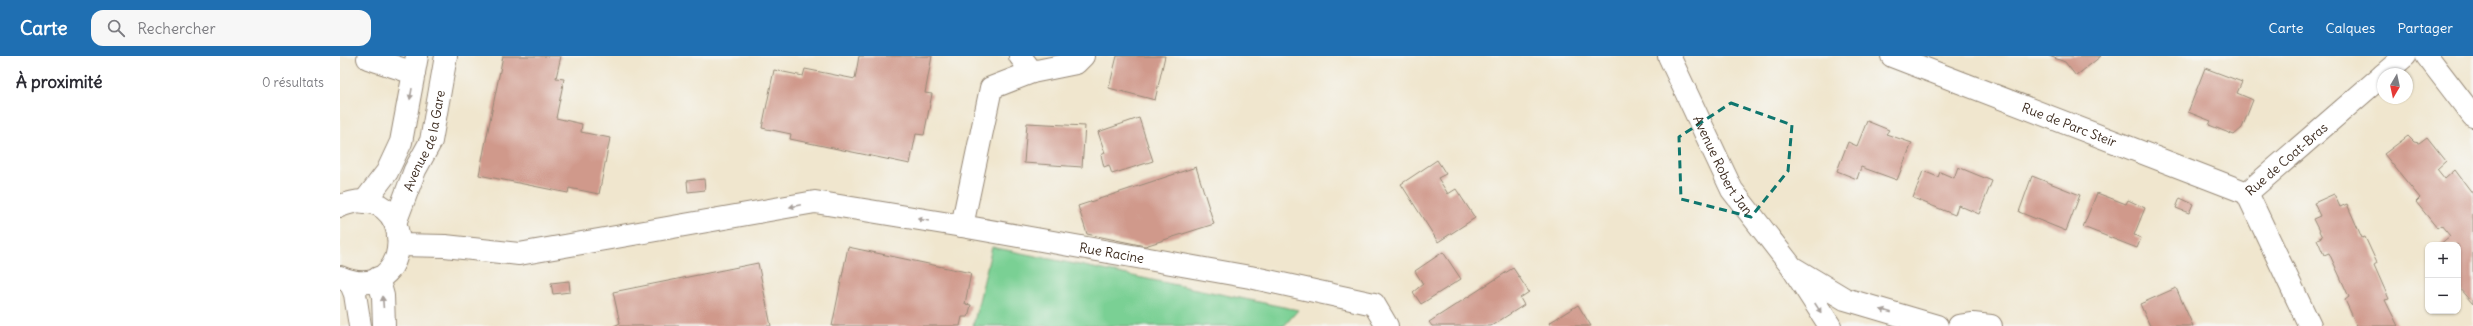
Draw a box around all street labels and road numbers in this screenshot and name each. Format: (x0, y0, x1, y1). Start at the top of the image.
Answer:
street label: Avenue de la Gare (400, 89, 449, 194)
street label: Rue de Parc Steir (2019, 99, 2119, 151)
street label: Avenue Robert Jan (1689, 113, 1757, 219)
street label: Rue de Coat-Bras (2242, 119, 2331, 200)
street label: Rue Racine (1078, 239, 1145, 267)

